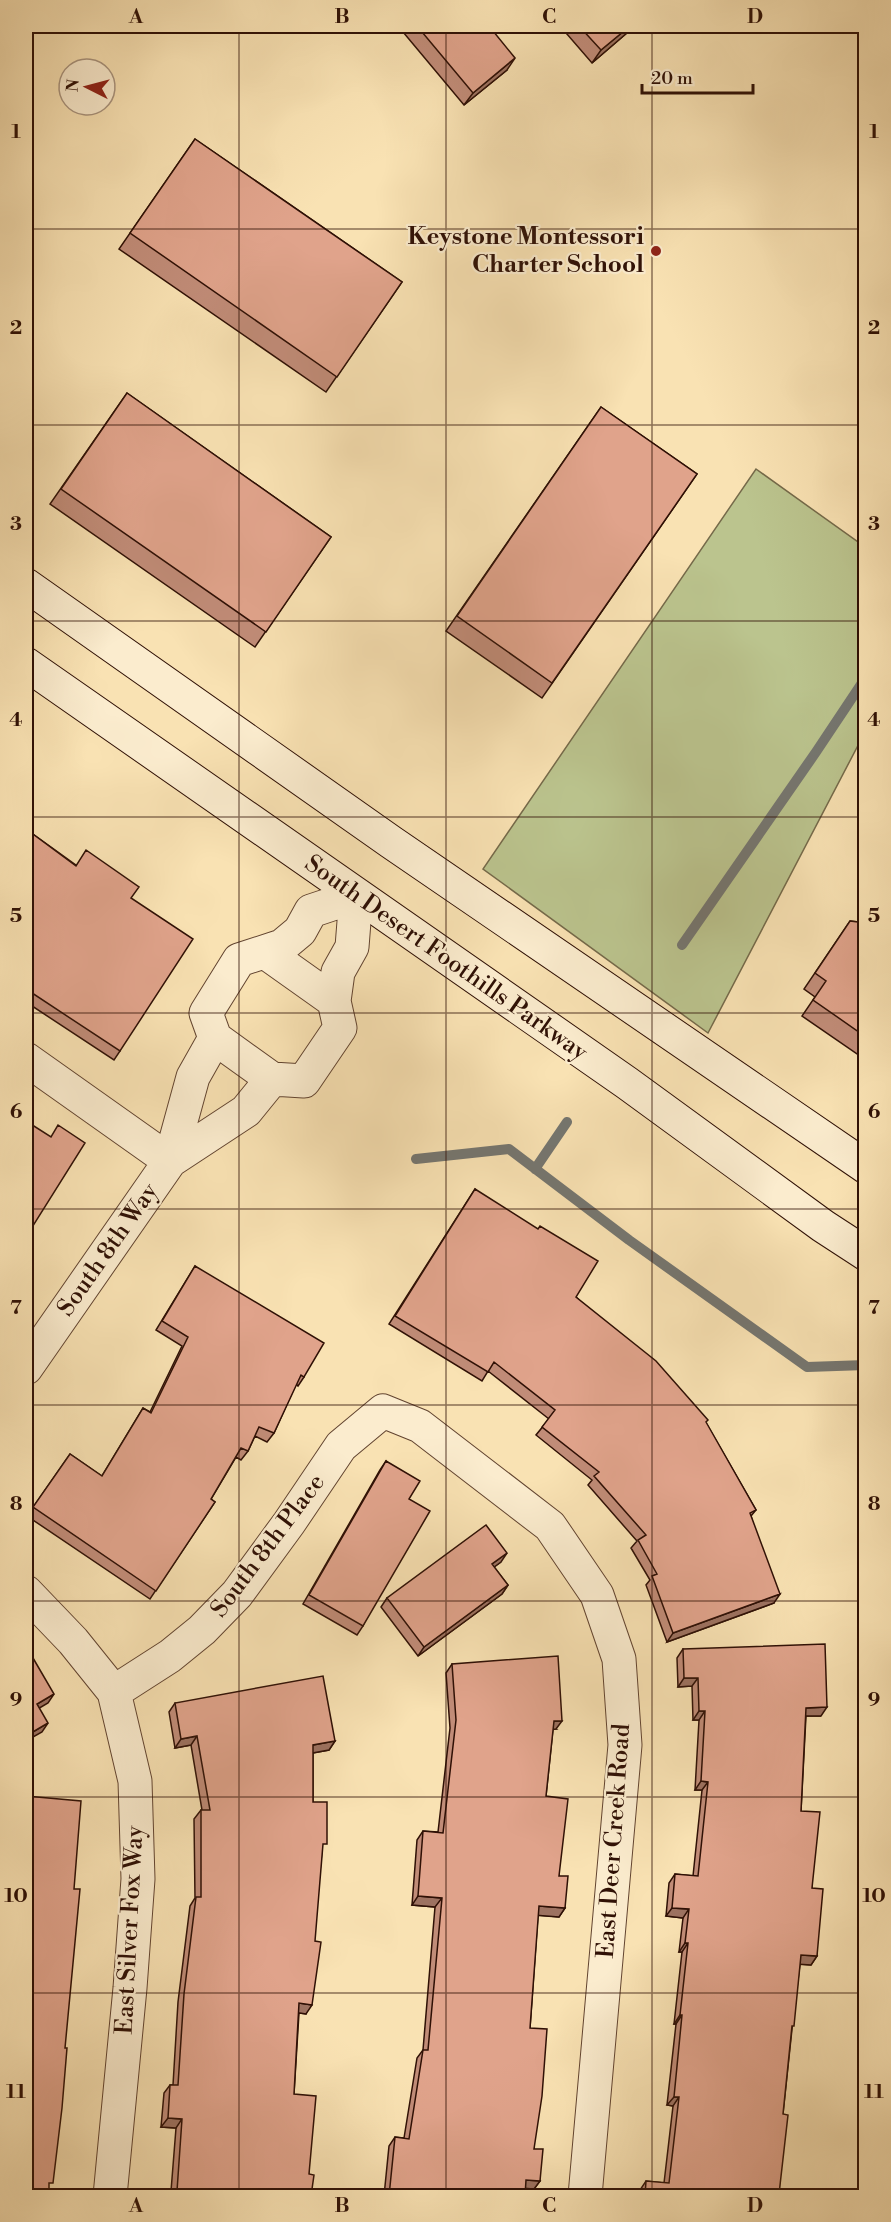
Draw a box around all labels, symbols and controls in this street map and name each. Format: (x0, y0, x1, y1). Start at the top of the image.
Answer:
text: A (128, 5, 144, 30)
text: B (334, 5, 350, 30)
text: C (542, 5, 556, 30)
text: D (747, 5, 763, 30)
north arrow (57, 57, 117, 117)
scale bar (642, 57, 753, 95)
text: 20 m (651, 67, 693, 90)
text: N (62, 78, 84, 93)
text: 1 (11, 120, 21, 145)
text: 1 (869, 120, 879, 145)
place label: Keystone Montessori Charter School (408, 222, 644, 280)
marker: Keystone Montessori Charter School (649, 244, 663, 258)
text: 2 (10, 316, 22, 341)
text: 2 (868, 316, 880, 341)
text: 3 (10, 512, 22, 537)
text: 3 (868, 512, 880, 537)
text: 4 (9, 708, 23, 733)
text: 4 (867, 708, 881, 733)
street label: South Desert Foothills Parkway (299, 849, 594, 1068)
text: 5 (10, 904, 22, 929)
text: 5 (868, 904, 880, 929)
text: 6 (10, 1100, 23, 1125)
text: 6 (868, 1100, 881, 1125)
street label: South 8th Way (51, 1177, 165, 1322)
text: 7 (10, 1296, 22, 1321)
text: 7 (868, 1296, 880, 1321)
street label: South 8th Place (204, 1468, 332, 1624)
text: 8 (10, 1492, 23, 1517)
text: 8 (868, 1492, 881, 1517)
text: 9 (10, 1688, 22, 1713)
text: 9 (868, 1688, 880, 1713)
street label: East Deer Creek Road (591, 1722, 637, 1959)
street label: East Silver Fox Way (110, 1825, 150, 2035)
text: 10 (4, 1884, 28, 1909)
text: 10 (862, 1884, 886, 1909)
text: 11 (6, 2080, 26, 2105)
text: 11 (864, 2080, 884, 2105)
text: A (128, 2194, 144, 2219)
text: B (334, 2194, 350, 2219)
text: C (542, 2194, 556, 2219)
text: D (747, 2194, 763, 2219)

